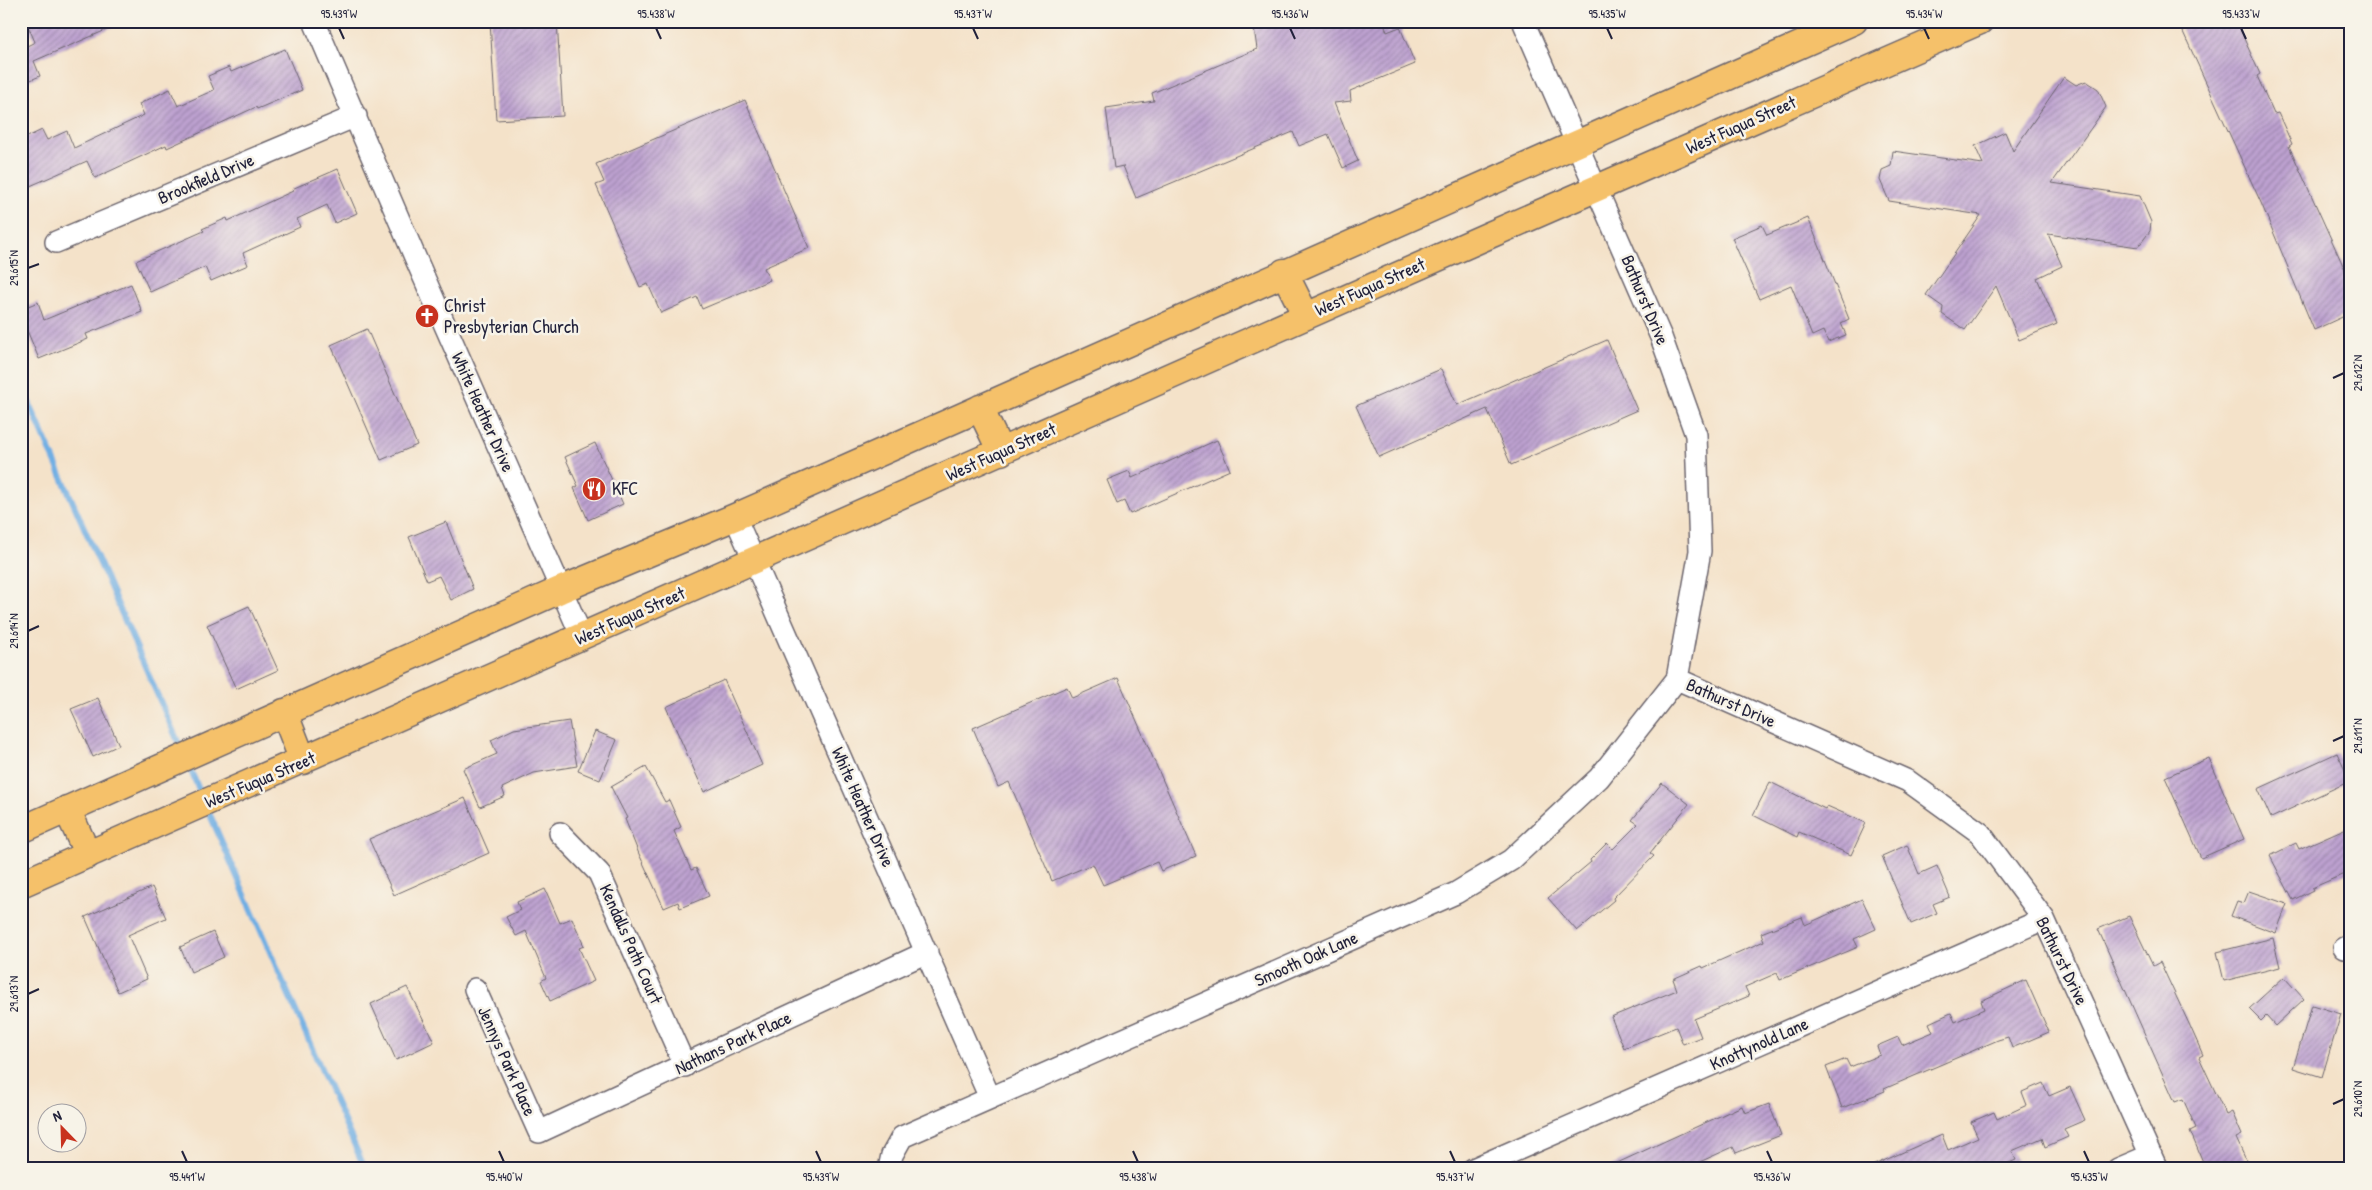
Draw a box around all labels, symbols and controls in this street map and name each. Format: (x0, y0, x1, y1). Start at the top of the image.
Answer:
text: 95.439°W (321, 5, 358, 22)
text: 95.438°W (637, 5, 675, 22)
text: 95.437°W (954, 5, 993, 22)
text: 95.436°W (1272, 5, 1309, 22)
text: 95.435°W (1588, 5, 1626, 22)
text: 95.434°W (1906, 5, 1943, 22)
text: 95.433°W (2222, 5, 2260, 22)
street label: West Fuqua Street (1682, 89, 1801, 160)
street label: Brookfield Drive (154, 147, 258, 210)
text: 29.615°N (5, 250, 22, 286)
street label: West Fuqua Street (1311, 251, 1430, 322)
street label: Bathurst Drive (1615, 251, 1676, 349)
place label: Christ Presbyterian Church (444, 293, 579, 339)
church icon: Christ Presbyterian Church (414, 303, 440, 329)
street label: White Heather Drive (446, 348, 521, 476)
text: 29.612°N (2349, 355, 2366, 391)
street label: West Fuqua Street (942, 416, 1061, 487)
restaurant icon: KFC (581, 476, 607, 502)
place label: KFC (612, 476, 638, 501)
street label: West Fuqua Street (571, 580, 690, 651)
text: 29.614°N (5, 613, 22, 649)
street label: Bathurst Drive (1683, 672, 1780, 733)
text: 29.611°N (2349, 718, 2366, 754)
street label: White Heather Drive (826, 743, 901, 871)
street label: West Fuqua Street (201, 745, 320, 814)
street label: Kendalls Path Court (594, 880, 669, 1008)
street label: Bathurst Drive (2030, 913, 2095, 1009)
street label: Smooth Oak Lane (1250, 925, 1361, 992)
text: 29.613°N (5, 976, 22, 1012)
street label: Jennys Park Place (472, 1002, 543, 1120)
street label: Nathans Park Place (671, 1005, 795, 1080)
street label: Knottynold Lane (1706, 1011, 1812, 1076)
text: 29.610°N (2349, 1081, 2366, 1117)
north arrow (38, 1102, 88, 1152)
text: N (50, 1105, 64, 1126)
text: 95.441°W (169, 1168, 205, 1185)
text: 95.440°W (486, 1168, 523, 1185)
text: 95.439°W (803, 1168, 840, 1185)
text: 95.438°W (1119, 1168, 1157, 1185)
text: 95.437°W (1436, 1168, 1475, 1185)
text: 95.436°W (1754, 1168, 1791, 1185)
text: 95.435°W (2070, 1168, 2108, 1185)

